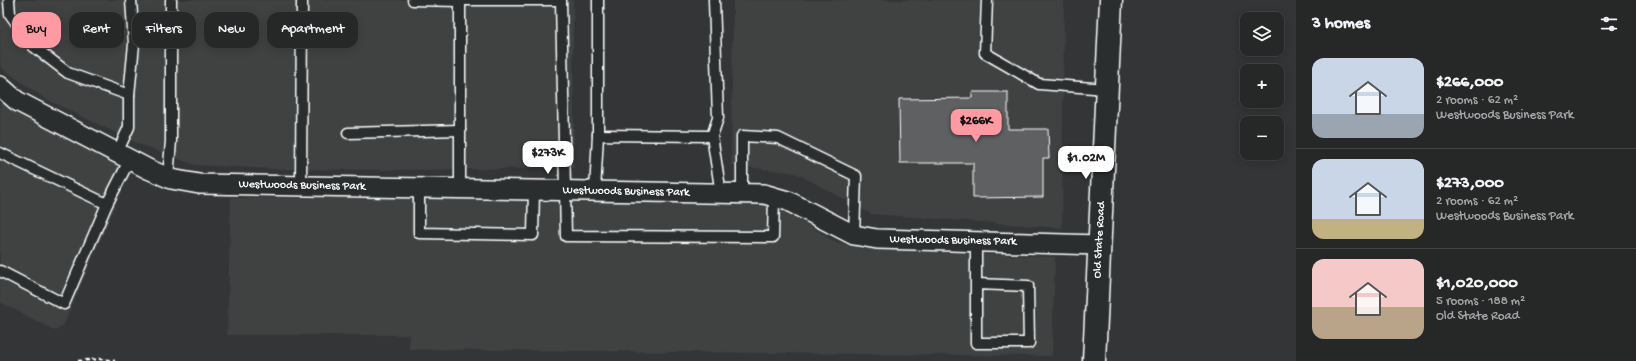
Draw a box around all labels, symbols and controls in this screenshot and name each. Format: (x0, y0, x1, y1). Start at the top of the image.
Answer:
chip: Buy (12, 12, 61, 48)
chip: Rent (69, 12, 124, 48)
chip: Filters (132, 12, 196, 48)
chip: New (204, 12, 259, 48)
chip: Apartment (267, 12, 358, 48)
map controls (1240, 12, 1284, 160)
button: layers (1240, 12, 1284, 56)
icon: filters (1598, 13, 1620, 35)
text: 3 homes (1312, 14, 1370, 34)
button: + (1240, 64, 1284, 108)
text: $266,000 (1436, 73, 1504, 93)
icon: home (1344, 74, 1392, 122)
text: 2 rooms · 62 m² (1436, 93, 1518, 108)
text: Westwoods Business Park (1436, 108, 1574, 123)
pin: $266K (948, 109, 1004, 143)
text: $266K (960, 114, 992, 129)
button: − (1240, 116, 1284, 160)
pin: $273K (520, 141, 576, 175)
text: $273K (532, 146, 564, 161)
pin: $1.02M (1053, 146, 1119, 180)
text: $1.02M (1067, 151, 1105, 166)
text: $273,000 (1436, 174, 1504, 194)
icon: home (1344, 175, 1392, 223)
street label: Westwoods Business Park (238, 178, 367, 194)
street label: Westwoods Business Park (562, 184, 691, 200)
text: 2 rooms · 62 m² (1436, 194, 1518, 209)
street label: Old State Road (1091, 200, 1109, 279)
text: Westwoods Business Park (1436, 209, 1574, 224)
street label: Westwoods Business Park (889, 233, 1018, 249)
text: $1,020,000 (1436, 274, 1518, 294)
icon: home (1344, 275, 1392, 323)
text: 5 rooms · 188 m² (1436, 294, 1525, 309)
text: Old State Road (1436, 309, 1519, 324)

